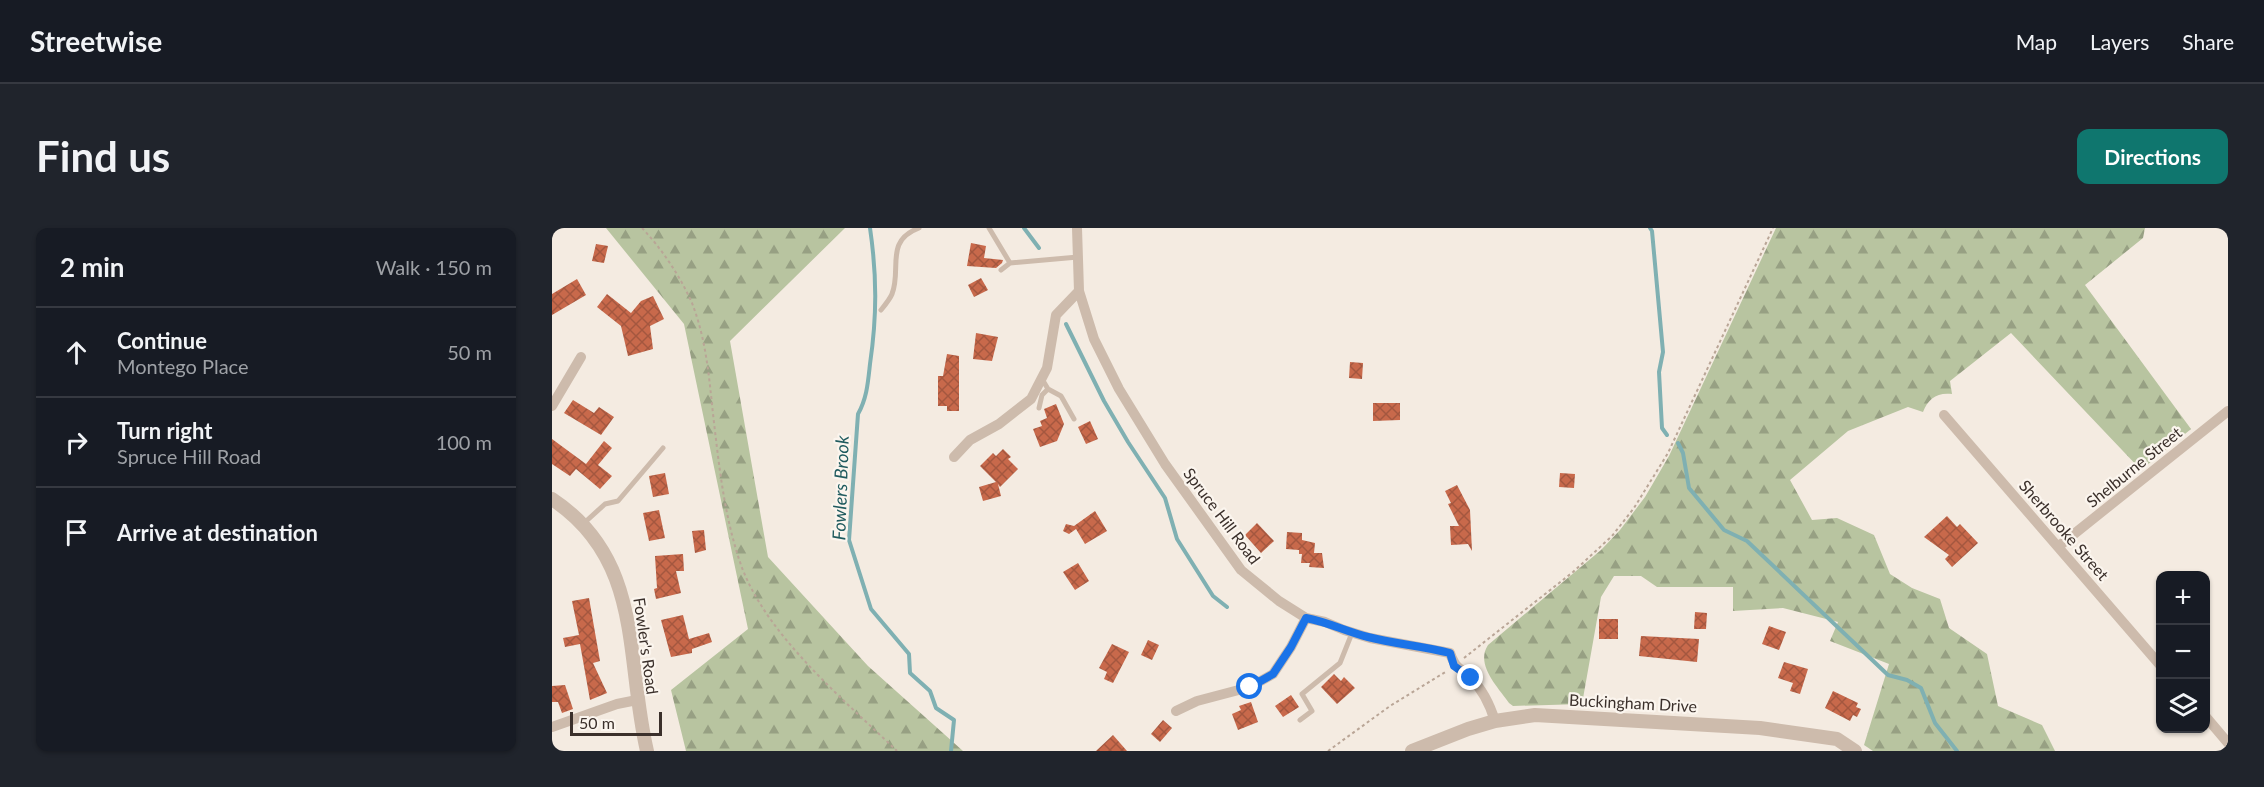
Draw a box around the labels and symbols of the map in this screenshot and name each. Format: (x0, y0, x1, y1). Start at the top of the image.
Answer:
street label: Shelburne Street (2082, 422, 2185, 511)
water label: Fowlers Brook (827, 435, 853, 541)
street label: Spruce Hill Road (1180, 464, 1265, 567)
street label: Sherbrooke Street (2016, 476, 2113, 584)
street label: Fowler's Road (630, 596, 663, 696)
route end (1457, 664, 1483, 690)
route start (1236, 673, 1262, 699)
street label: Buckingham Drive (1568, 690, 1698, 715)
scale bar (570, 709, 662, 736)

